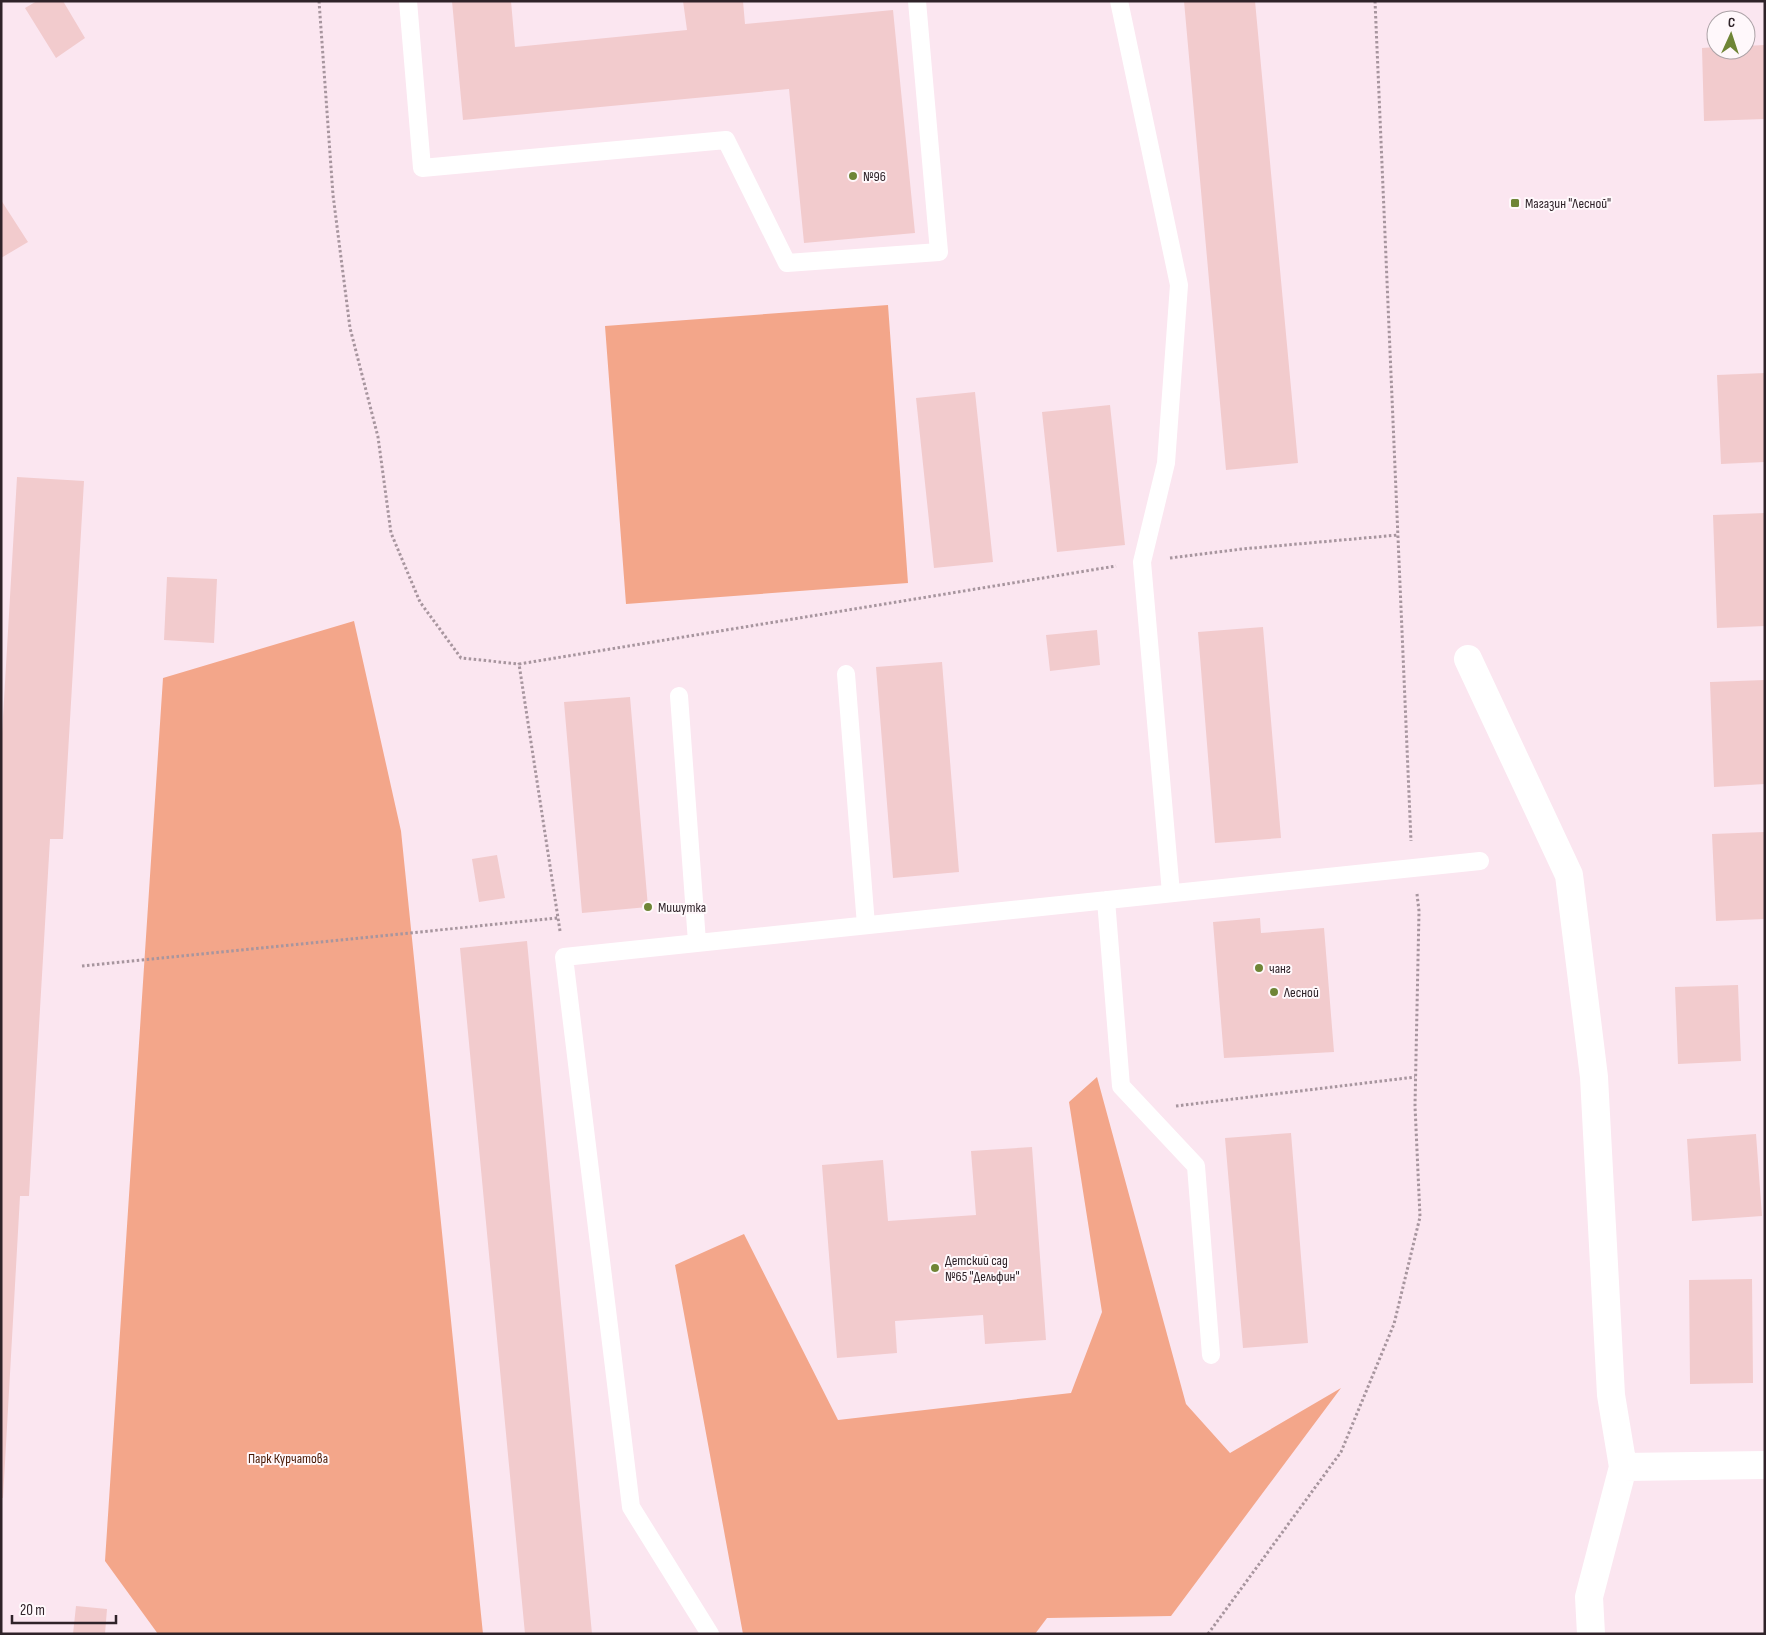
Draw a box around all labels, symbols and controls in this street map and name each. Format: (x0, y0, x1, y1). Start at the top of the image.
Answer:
north arrow (1706, 10, 1756, 60)
text: С (1728, 14, 1736, 31)
place label: №96 (863, 168, 886, 185)
marker: №96 (847, 170, 859, 182)
place label: Магазин "Лесной" (1525, 195, 1611, 212)
marker: Магазин "Лесной" (1509, 197, 1521, 209)
place label: Мишутка (658, 899, 706, 916)
marker: Мишутка (642, 901, 654, 913)
place label: чанг (1269, 960, 1291, 977)
marker: чанг (1253, 962, 1265, 974)
place label: Лесной (1283, 984, 1319, 1001)
marker: Лесной (1268, 986, 1280, 998)
place label: Детский сад №65 "Дельфин" (945, 1252, 1019, 1285)
marker: Детский сад №65 "Дельфин" (929, 1262, 941, 1274)
park label: Парк Курчатова (248, 1450, 328, 1467)
scale bar (12, 1592, 116, 1624)
text: 20 m (20, 1601, 45, 1620)

